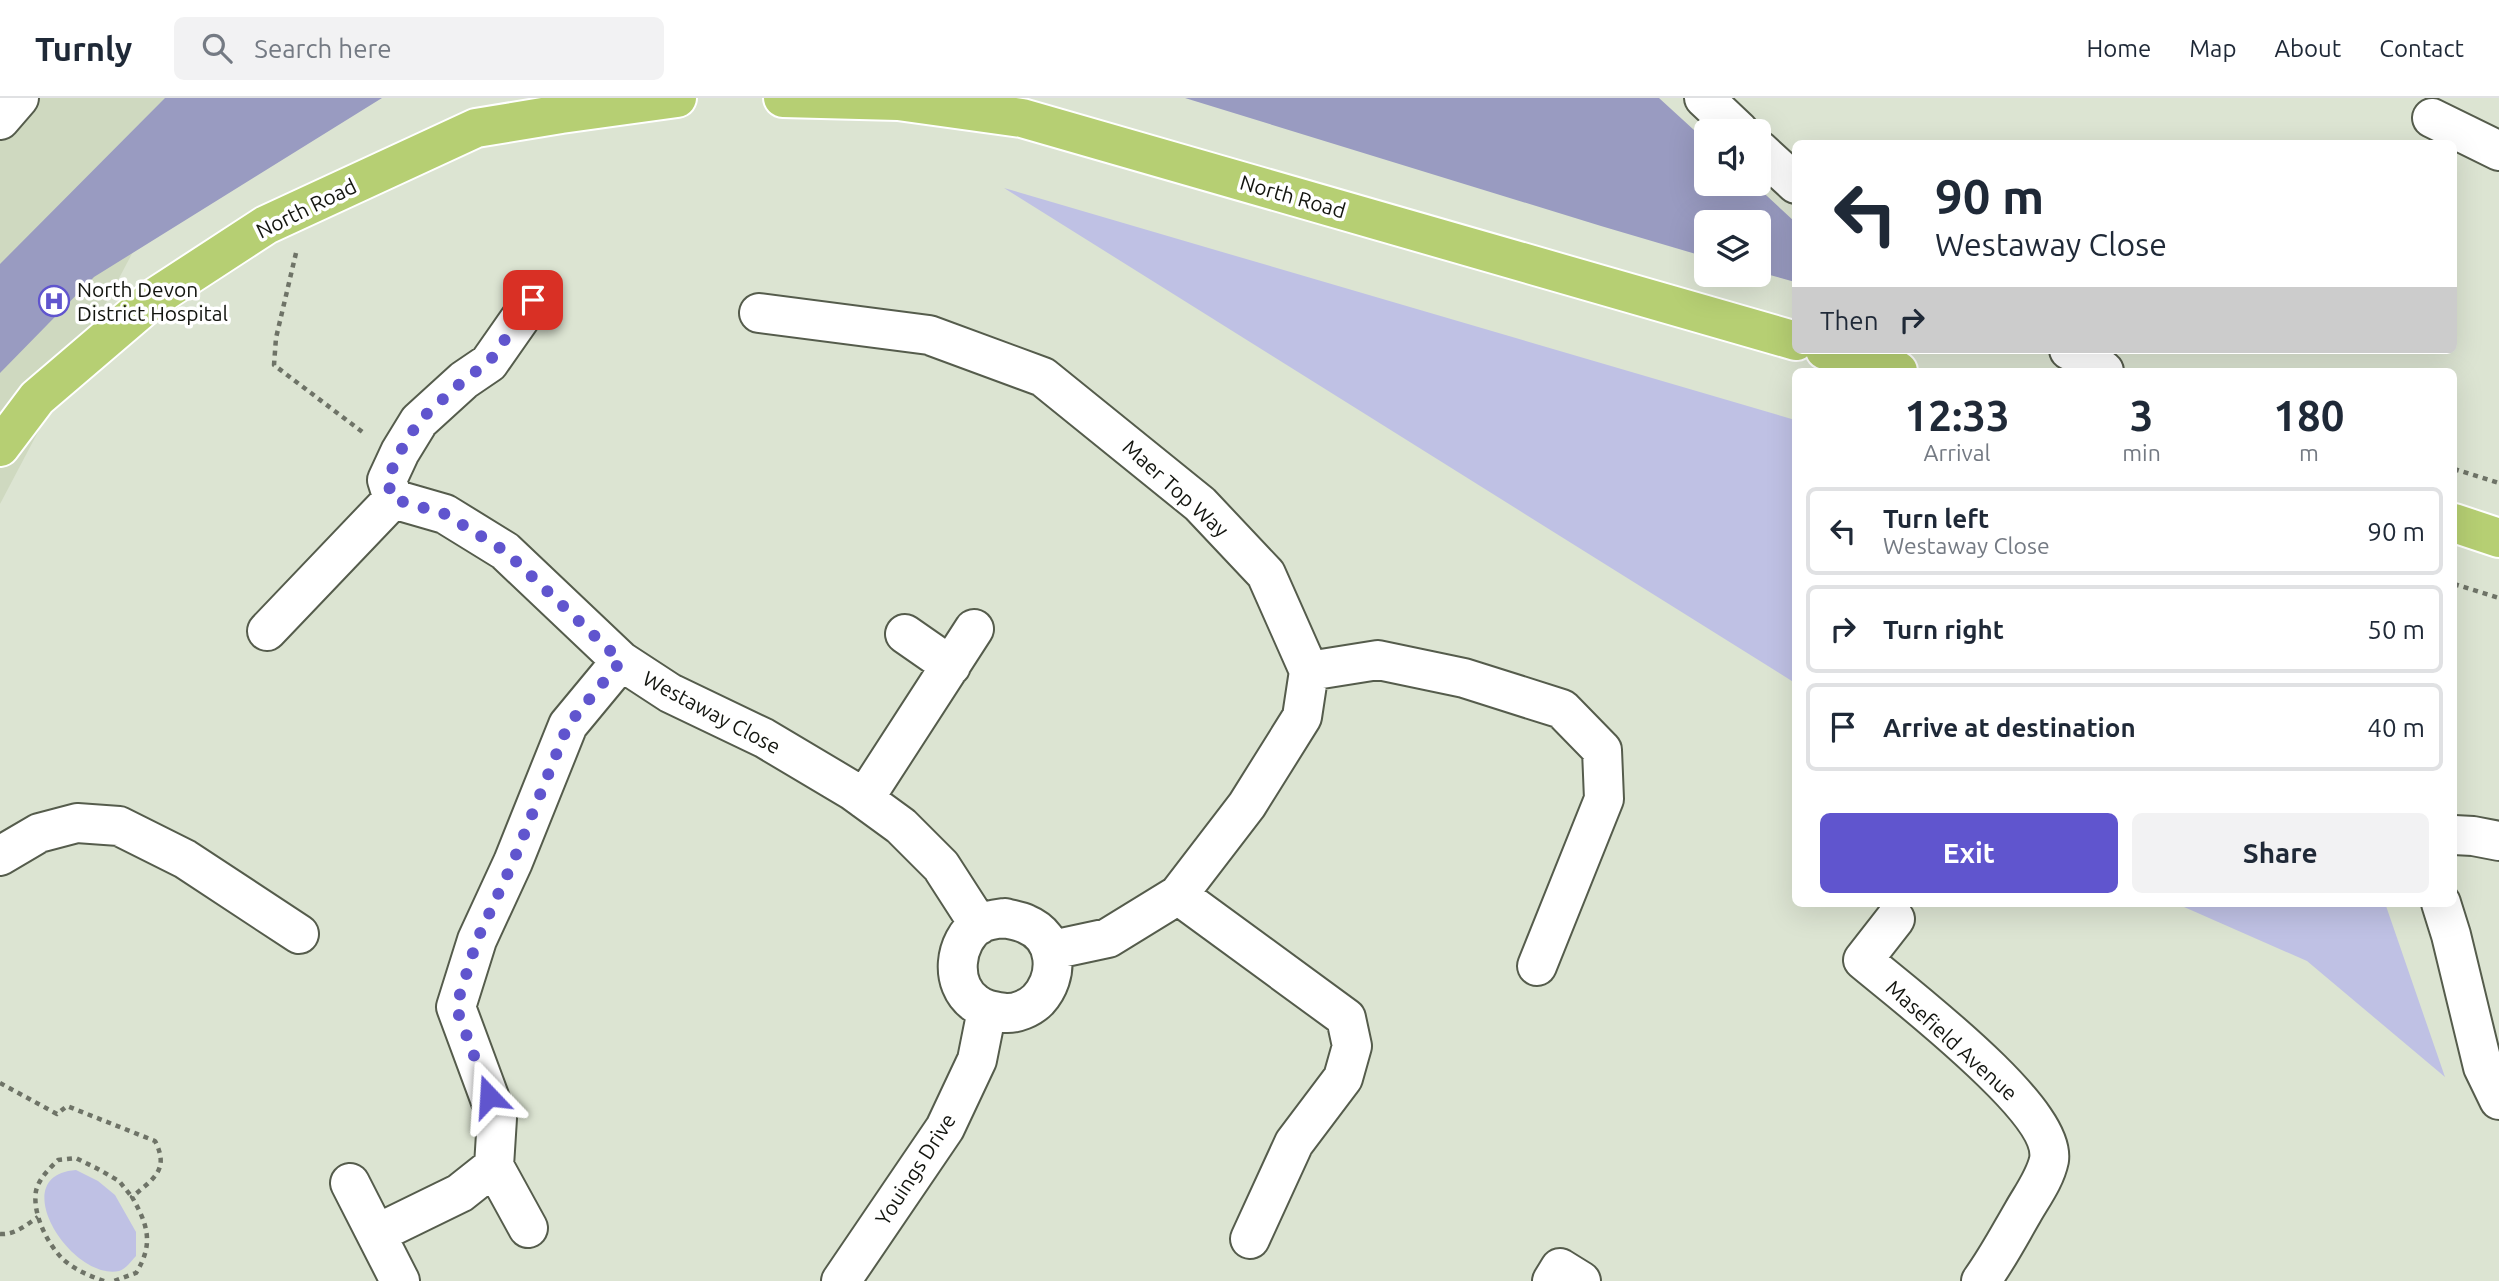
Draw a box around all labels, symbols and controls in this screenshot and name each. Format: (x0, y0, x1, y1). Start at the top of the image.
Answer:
search box (174, 17, 664, 80)
icon: search (198, 29, 236, 67)
text: Turnly (35, 30, 132, 67)
text: Search here (254, 34, 392, 63)
text: Home (2086, 35, 2151, 62)
text: Map (2189, 35, 2236, 62)
text: About (2274, 35, 2341, 62)
text: Contact (2379, 35, 2464, 62)
map controls (1694, 119, 1771, 287)
button: sound (1694, 119, 1771, 196)
icon: left (1820, 168, 1911, 259)
text: 90 m (1935, 168, 2044, 223)
street label: North Road (1237, 169, 1349, 223)
street label: North Road (252, 173, 360, 243)
button: layers (1694, 210, 1771, 287)
text: Westaway Close (1935, 226, 2167, 262)
pin (503, 270, 563, 330)
place label: North Devon District Hospital (77, 277, 228, 325)
icon: arrive (514, 281, 552, 319)
hospital icon: North Devon District Hospital (37, 284, 71, 318)
icon: right (1893, 301, 1931, 339)
text: Then (1820, 306, 1879, 335)
text: 12:33 (1905, 392, 2010, 439)
text: 3 (2130, 392, 2153, 439)
text: 180 (2273, 392, 2344, 439)
street label: Maer Top Way (1118, 434, 1234, 542)
text: Arrival (1924, 440, 1991, 465)
text: min (2122, 440, 2161, 465)
text: m (2299, 440, 2319, 465)
text: Turn left (1883, 504, 1989, 533)
icon: left (1824, 512, 1862, 550)
text: 90 m (2367, 517, 2425, 546)
text: Westaway Close (1883, 533, 2050, 558)
icon: right (1824, 610, 1862, 648)
text: Turn right (1883, 615, 2004, 644)
text: 50 m (2367, 615, 2425, 644)
street label: Westaway Close (639, 666, 785, 758)
icon: arrive (1824, 708, 1862, 746)
text: Arrive at destination (1883, 713, 2136, 742)
text: 40 m (2367, 713, 2425, 742)
button: Exit (1820, 813, 2118, 893)
button: Share (2132, 813, 2429, 893)
street label: Masefield Avenue (1882, 975, 2022, 1105)
position arrow (452, 1059, 526, 1133)
street label: Youings Drive (870, 1109, 960, 1229)

